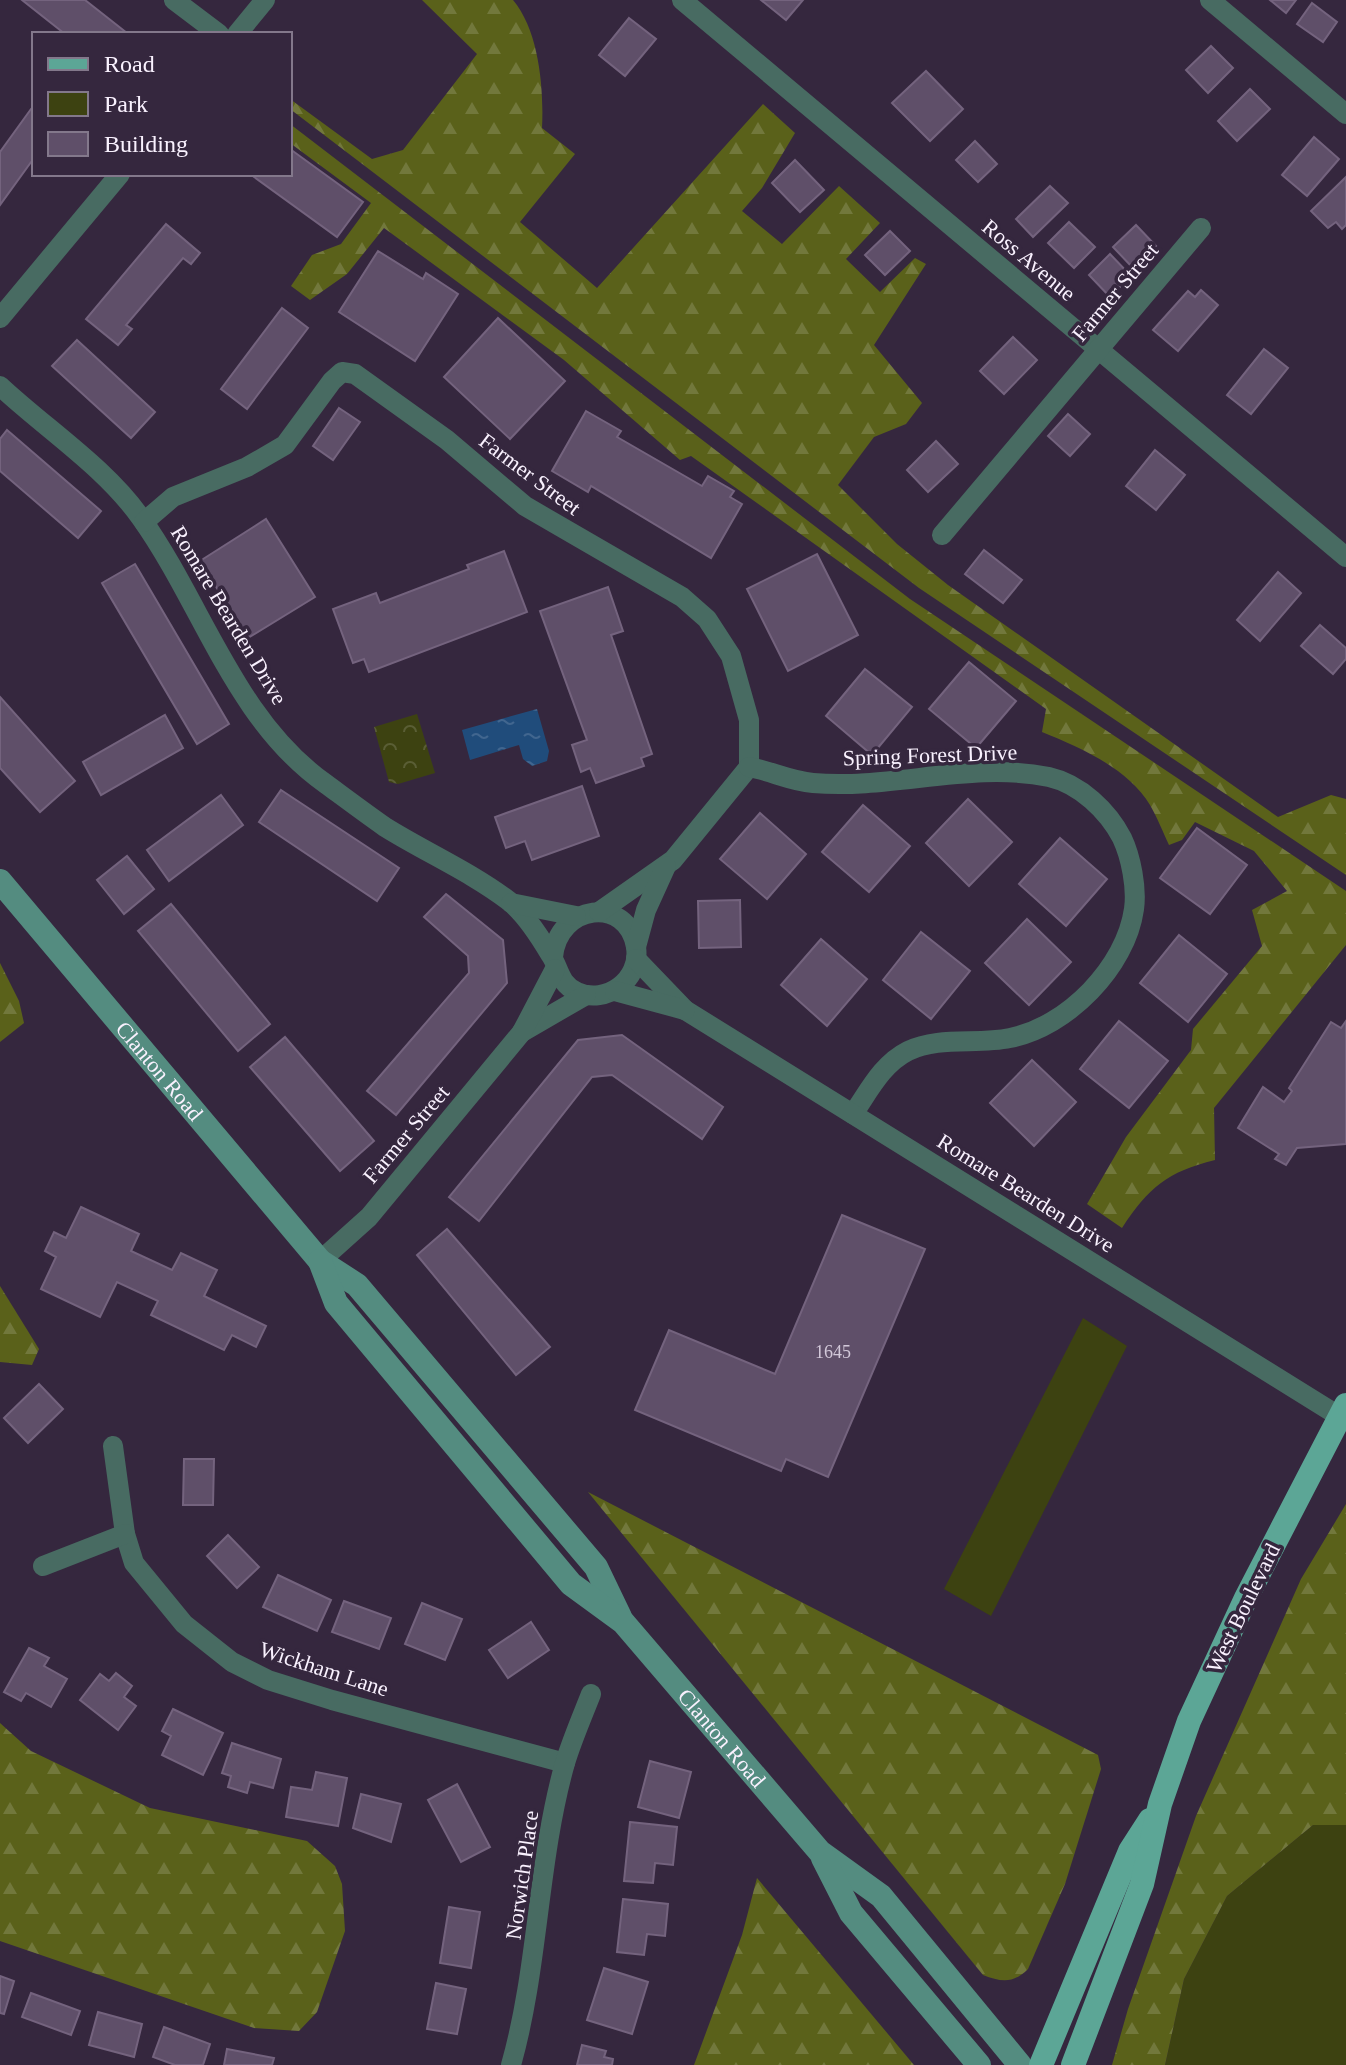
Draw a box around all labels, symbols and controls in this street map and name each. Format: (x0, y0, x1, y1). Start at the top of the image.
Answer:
legend (32, 32, 292, 176)
text: Road (104, 51, 155, 77)
text: Park (104, 91, 148, 117)
text: Building (104, 131, 188, 157)
street label: Ross Avenue (977, 214, 1081, 306)
street label: Farmer Street (1067, 238, 1163, 346)
street label: Farmer Street (474, 428, 586, 520)
street label: Romare Bearden Drive (166, 521, 292, 709)
street label: Spring Forest Drive (842, 739, 1018, 771)
street label: Clanton Road (111, 1016, 208, 1125)
street label: Farmer Street (358, 1080, 454, 1188)
street label: Romare Bearden Drive (933, 1128, 1119, 1258)
house number: 1645 (815, 1342, 851, 1362)
street label: West Boulevard (1201, 1539, 1285, 1677)
street label: Wickham Lane (256, 1636, 392, 1702)
street label: Clanton Road (673, 1683, 771, 1792)
street label: Norwich Place (501, 1809, 543, 1941)

